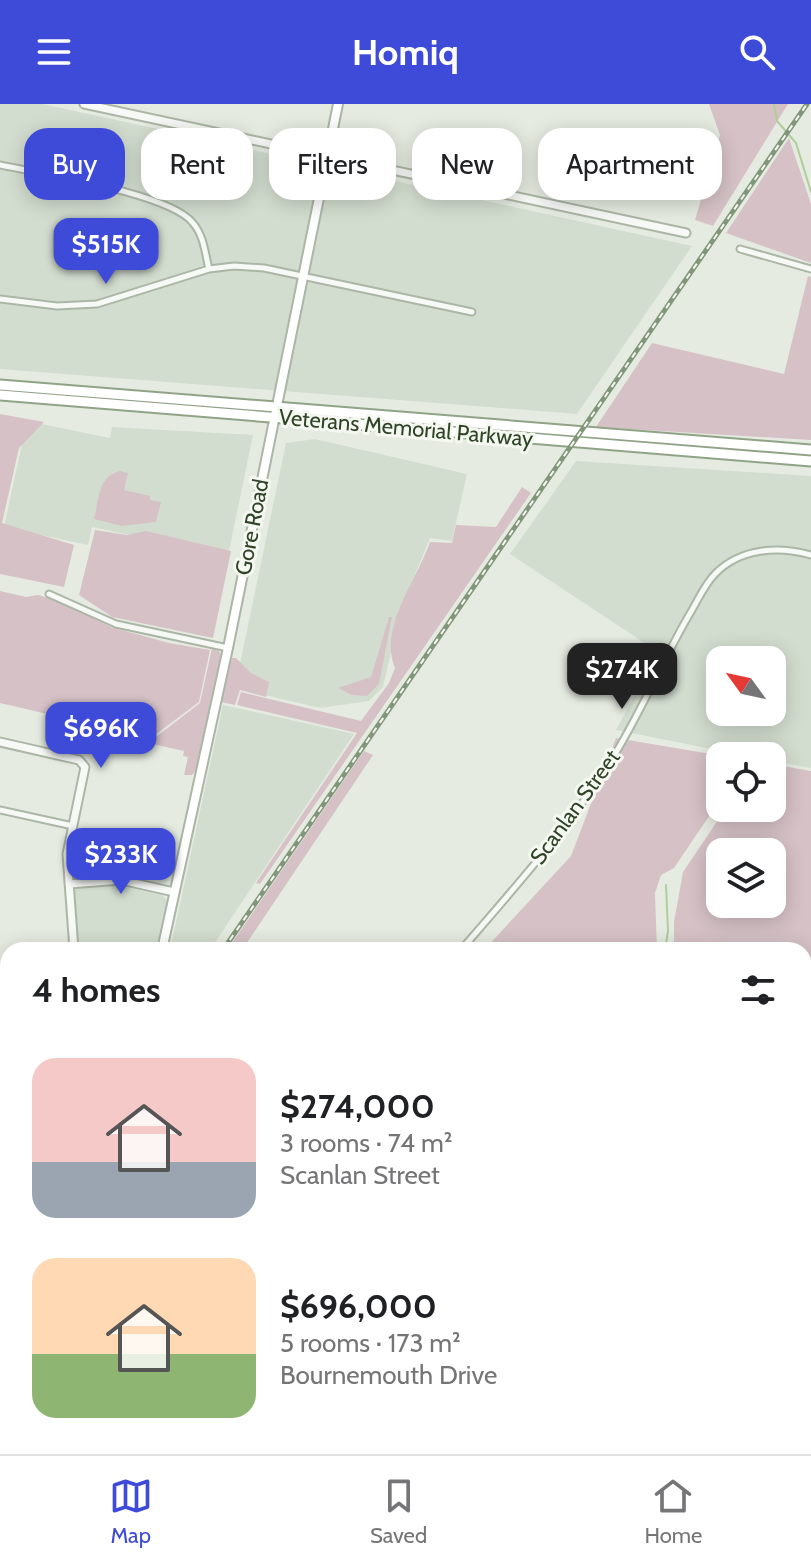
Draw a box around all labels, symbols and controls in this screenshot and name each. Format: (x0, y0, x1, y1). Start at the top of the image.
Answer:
icon: menu (32, 30, 76, 74)
text: Homiq (352, 30, 459, 74)
icon: search (735, 30, 779, 74)
chip: Buy (24, 128, 125, 200)
chip: Rent (141, 128, 253, 200)
chip: Filters (269, 128, 396, 200)
chip: New (412, 128, 522, 200)
chip: Apartment (538, 128, 722, 200)
pin: $515K (50, 218, 162, 286)
text: $515K (72, 228, 140, 260)
street label: Veterans Memorial Parkway (278, 403, 534, 453)
street label: Gore Road (229, 477, 275, 577)
pin: $274K (566, 643, 678, 711)
north arrow (706, 646, 786, 726)
map controls (706, 646, 786, 918)
text: $274K (585, 653, 659, 685)
pin: $696K (45, 702, 157, 770)
text: $696K (63, 712, 139, 744)
button: locate (706, 742, 786, 822)
street label: Scanlan Street (524, 744, 626, 870)
pin: $233K (65, 828, 177, 896)
text: $233K (84, 838, 158, 870)
button: layers (706, 838, 786, 918)
icon: filters (736, 968, 780, 1012)
text: 4 homes (32, 969, 160, 1011)
text: $274,000 (280, 1085, 435, 1127)
icon: home (96, 1090, 192, 1186)
text: 3 rooms · 74 m² (280, 1127, 452, 1159)
text: Scanlan Street (280, 1159, 440, 1191)
text: $696,000 (280, 1285, 437, 1327)
icon: home (96, 1290, 192, 1386)
text: 5 rooms · 173 m² (280, 1327, 461, 1359)
text: Bournemouth Drive (280, 1359, 497, 1391)
tab: Map (109, 1474, 153, 1549)
tab: Saved (370, 1474, 427, 1549)
tab: Home (644, 1474, 702, 1549)

